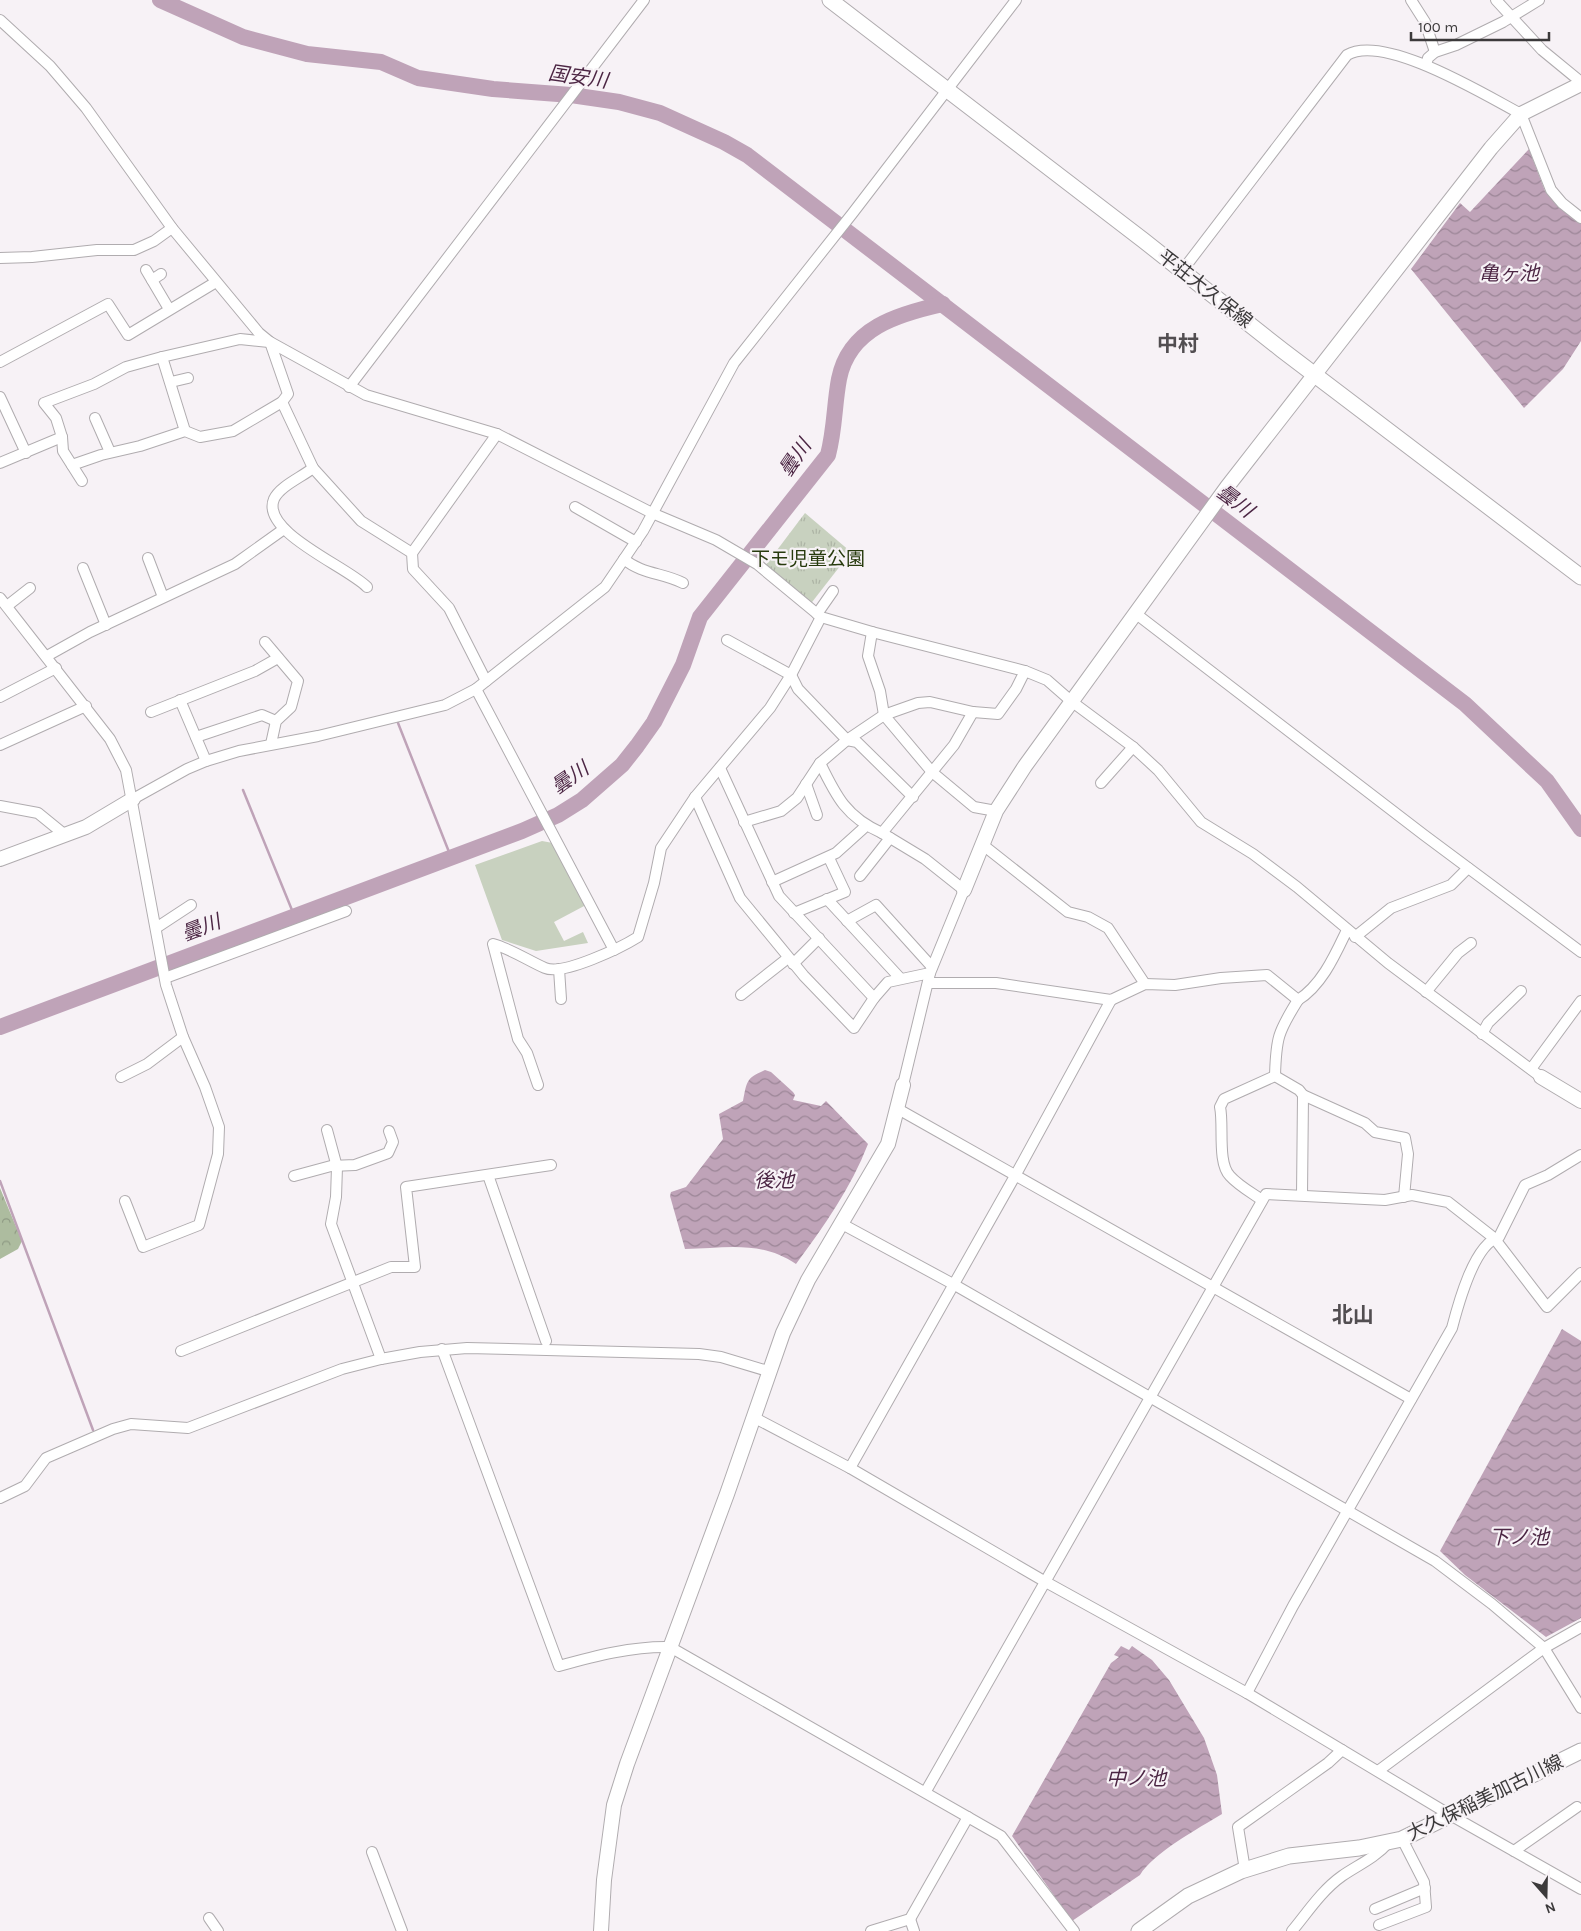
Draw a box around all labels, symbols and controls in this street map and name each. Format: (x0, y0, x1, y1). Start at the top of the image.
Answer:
scale bar (1411, 10, 1548, 42)
text: 100 m (1418, 18, 1458, 36)
water label: 国安川 (547, 61, 611, 93)
street label: 平荘大久保線 (1153, 245, 1257, 333)
water label: 亀ヶ池 (1479, 262, 1541, 285)
district label: 中村 (1157, 332, 1199, 356)
water label: 曇川 (774, 433, 817, 481)
water label: 曇川 (1212, 480, 1259, 523)
park label: 下モ児童公園 (751, 548, 865, 570)
water label: 曇川 (547, 756, 595, 799)
water label: 曇川 (178, 909, 226, 946)
water label: 後池 (754, 1169, 796, 1192)
district label: 北山 (1332, 1303, 1374, 1327)
water label: 下ノ池 (1489, 1526, 1551, 1549)
street label: 大久保稲美加古川線 (1403, 1751, 1567, 1845)
water label: 中ノ池 (1106, 1767, 1168, 1790)
north arrow (1521, 1871, 1571, 1921)
text: N (1543, 1898, 1558, 1917)

